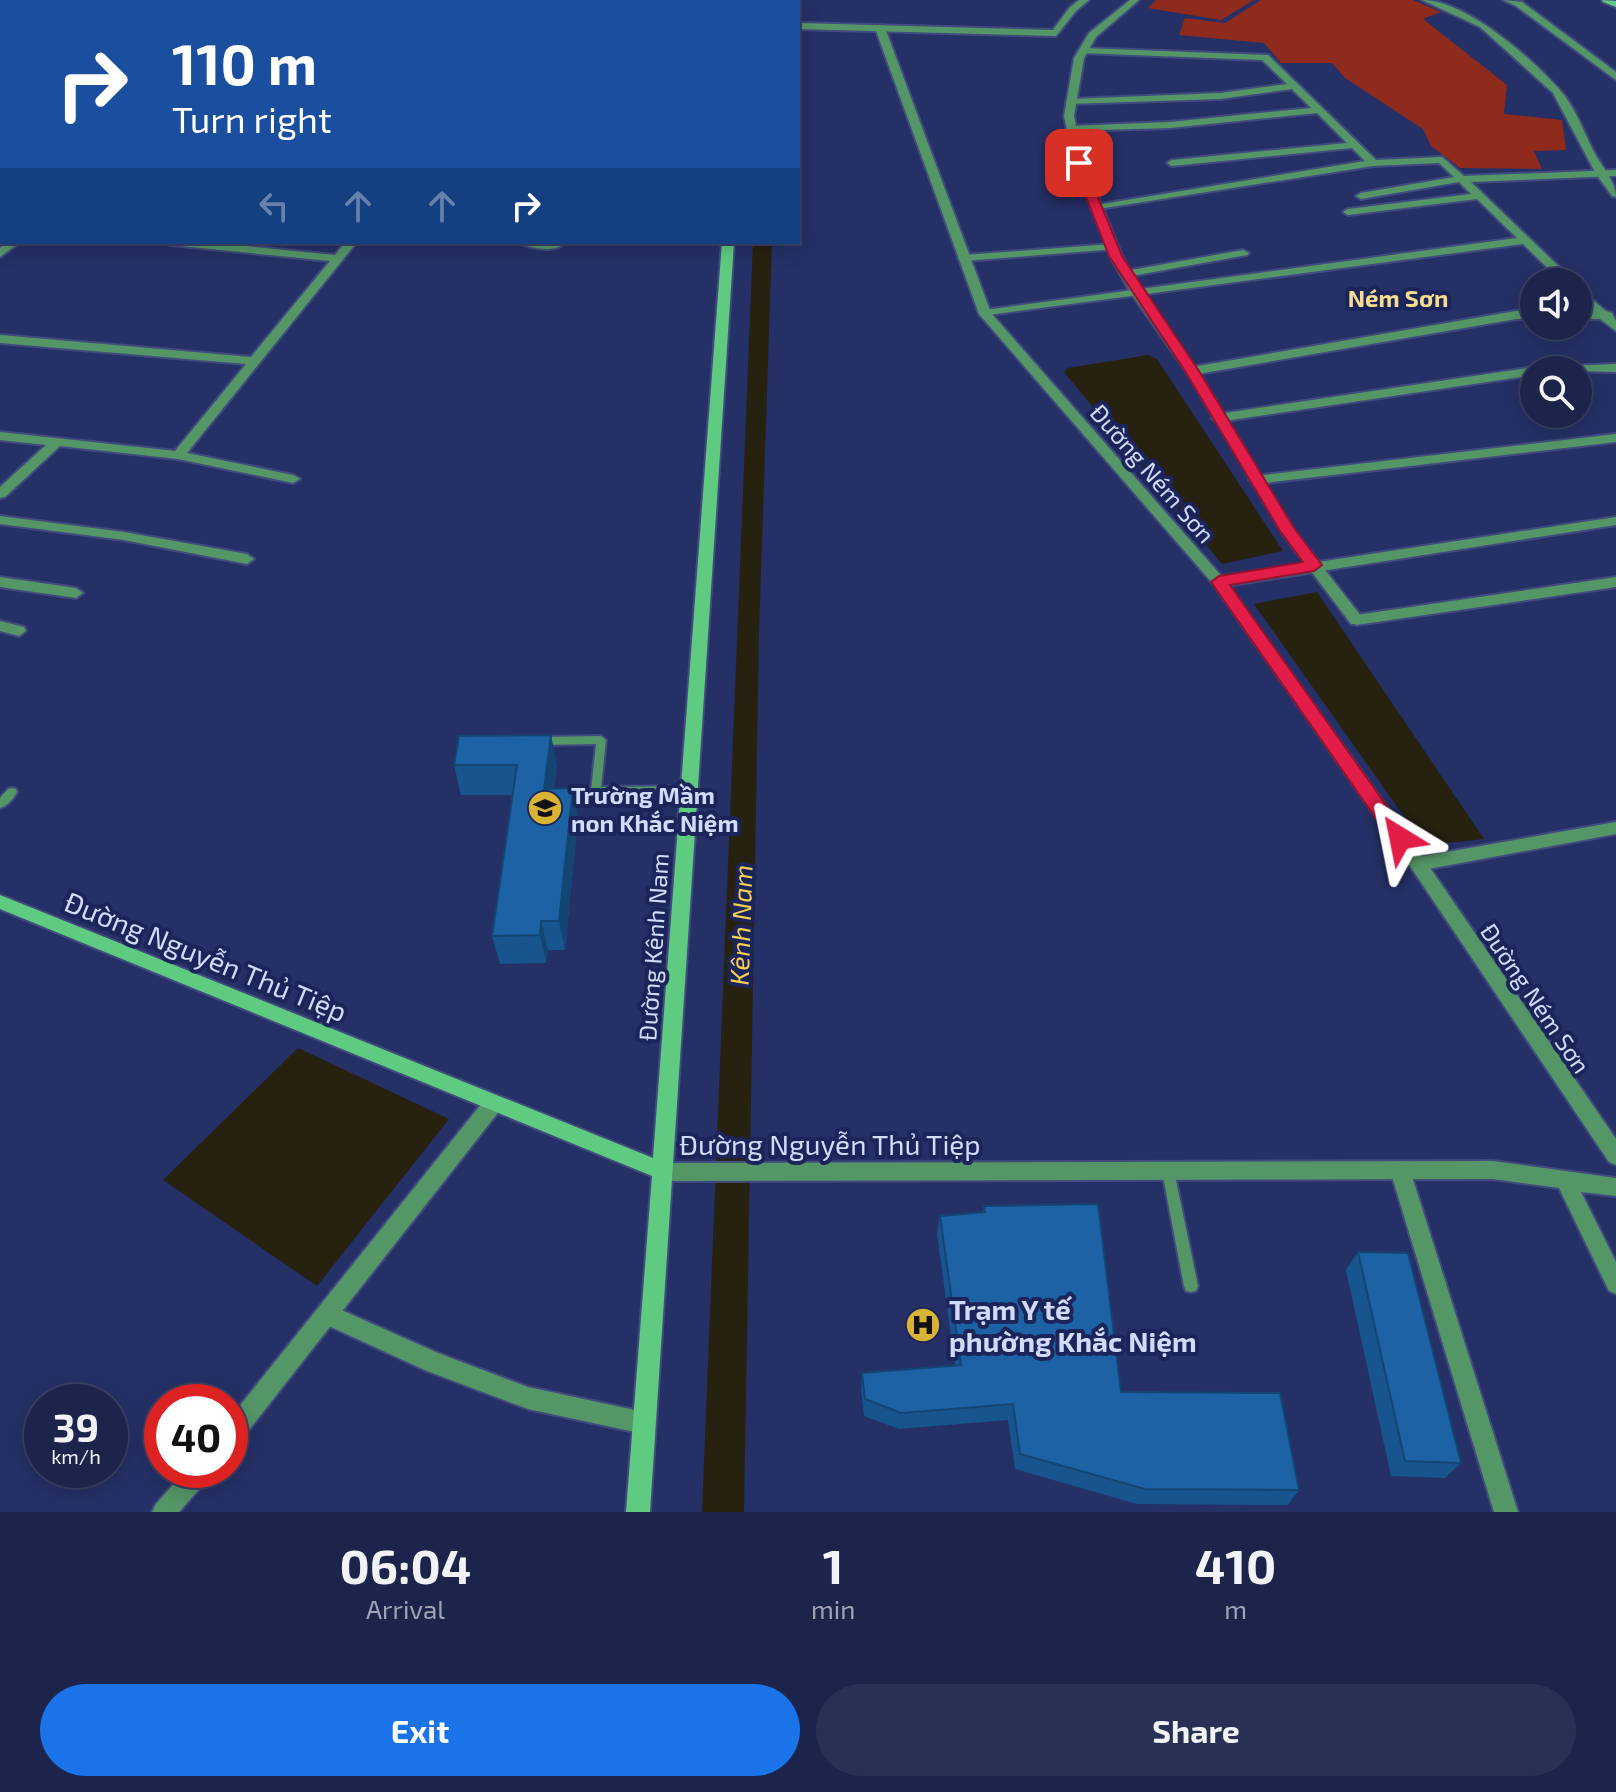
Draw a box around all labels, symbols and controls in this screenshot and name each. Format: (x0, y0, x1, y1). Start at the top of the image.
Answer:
text: 110 m (172, 29, 317, 96)
icon: right (40, 32, 144, 136)
text: Turn right (172, 97, 332, 140)
pin (1045, 129, 1113, 197)
icon: arrive (1057, 141, 1101, 185)
icon: left (252, 184, 296, 228)
icon: ahead (336, 184, 380, 228)
icon: ahead (420, 184, 464, 228)
icon: right (504, 184, 548, 228)
map controls (1520, 268, 1592, 428)
button: sound (1520, 268, 1592, 340)
district label: Ném Sơn (1348, 283, 1448, 312)
button: search (1520, 356, 1592, 428)
street label: Đường Ném Sơn (1085, 398, 1221, 548)
place label: Trường Mầm non Khắc Niệm (571, 780, 739, 837)
school or university icon: Trường Mầm non Khắc Niệm (526, 789, 564, 827)
position arrow (1358, 796, 1442, 880)
street label: Đường Kênh Nam (632, 852, 674, 1042)
water label: Kênh Nam (722, 864, 758, 986)
street label: Đường Nguyễn Thủ Tiệp (60, 884, 352, 1028)
street label: Đường Ném Sơn (1475, 918, 1597, 1078)
street label: Đường Nguyễn Thủ Tiệp (679, 1127, 981, 1161)
place label: Trạm Y tế phường Khắc Niệm (949, 1292, 1197, 1358)
hospital icon: Trạm Y tế phường Khắc Niệm (904, 1306, 942, 1344)
speed limit sign: 40 (144, 1384, 248, 1488)
text: 39 (53, 1402, 99, 1450)
text: km/h (51, 1444, 101, 1468)
text: 06:04 (340, 1536, 471, 1594)
text: 1 (823, 1536, 843, 1594)
text: 410 (1195, 1536, 1276, 1594)
text: Arrival (366, 1593, 445, 1624)
text: min (811, 1593, 855, 1624)
text: m (1224, 1593, 1247, 1624)
button: Exit (40, 1684, 800, 1776)
button: Share (816, 1684, 1576, 1776)

